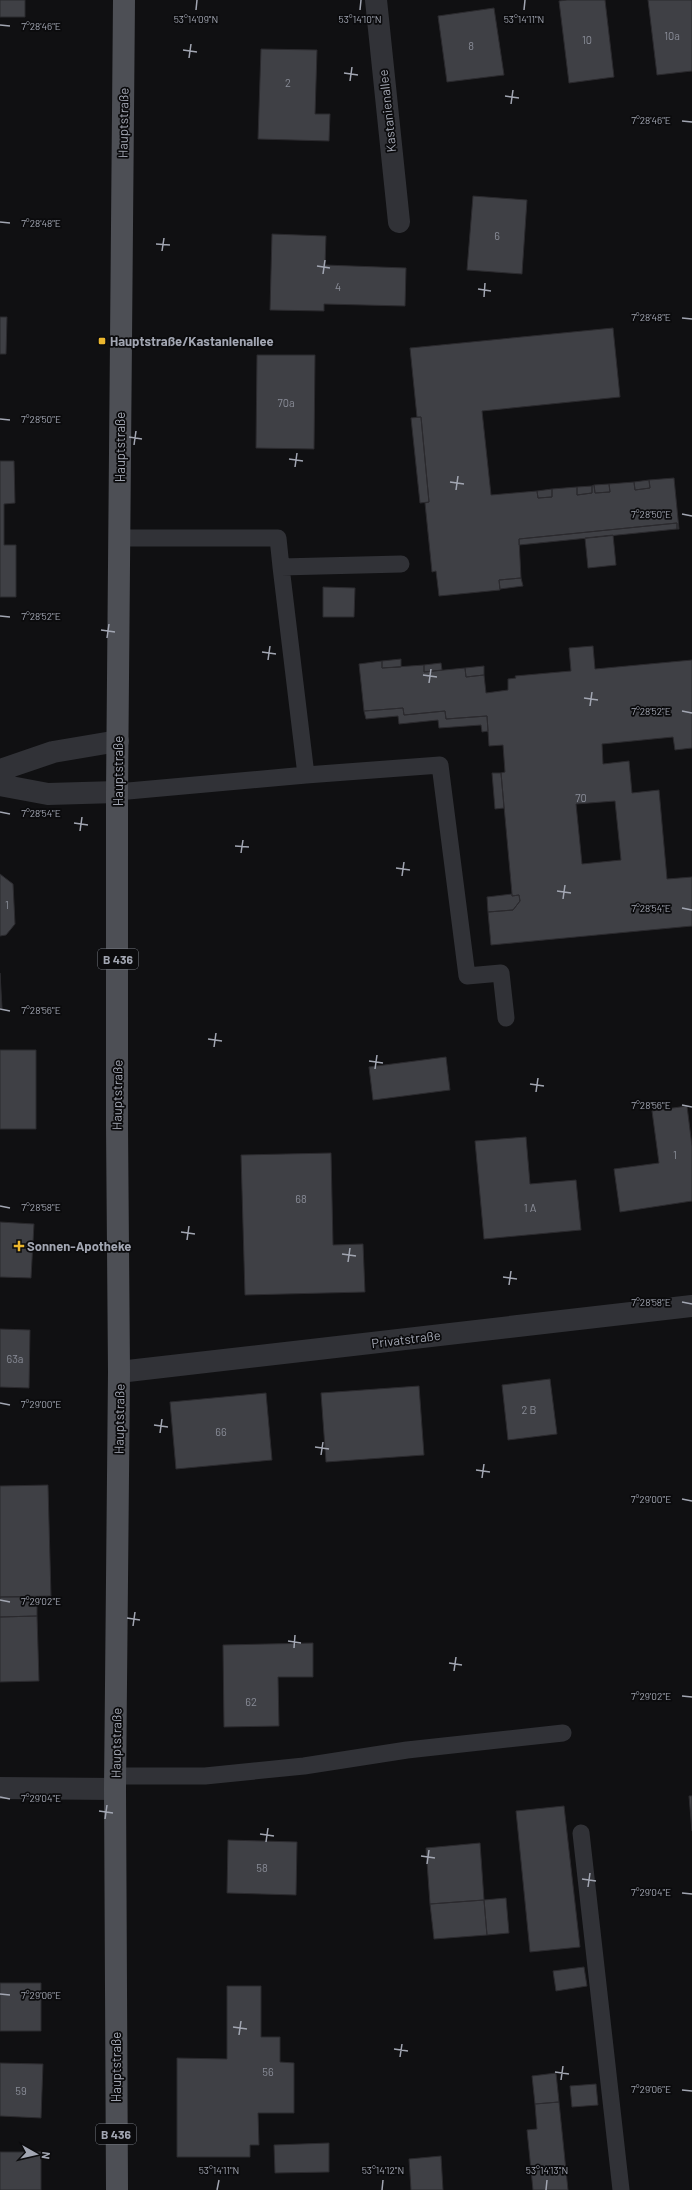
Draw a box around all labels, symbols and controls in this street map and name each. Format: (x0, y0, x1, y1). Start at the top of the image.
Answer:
text: 53°14'09"N (174, 13, 218, 25)
text: 53°14'10"N (339, 13, 381, 25)
text: 53°14'11"N (504, 13, 544, 25)
text: 7°28'46"E (21, 20, 61, 32)
house number: 10a (664, 29, 680, 42)
house number: 10 (582, 33, 592, 46)
house number: 8 (468, 39, 474, 52)
street label: Kastanienallee (375, 69, 399, 153)
house number: 2 (285, 76, 291, 89)
street label: Hauptstraße (114, 88, 132, 158)
text: 7°28'46"E (631, 114, 671, 126)
text: 7°28'48"E (21, 217, 61, 229)
house number: 6 (494, 229, 500, 242)
house number: 4 (335, 280, 341, 293)
text: 7°28'48"E (631, 311, 671, 323)
place label: Hauptstraße/Kastanienallee (110, 333, 274, 349)
marker: Hauptstraße/Kastanienallee (97, 336, 107, 346)
house number: 70a (277, 396, 295, 409)
street label: Hauptstraße (112, 412, 128, 482)
text: 7°28'50"E (21, 413, 61, 425)
text: 7°28'50"E (631, 508, 671, 520)
text: 7°28'52"E (21, 610, 61, 622)
text: 7°28'52"E (631, 705, 671, 717)
street label: Hauptstraße (110, 736, 126, 806)
house number: 70 (575, 791, 587, 804)
text: 7°28'54"E (21, 807, 61, 819)
house number: 1 (5, 898, 9, 911)
text: 7°28'54"E (631, 902, 671, 914)
road number: B 436 (98, 949, 138, 969)
text: 7°28'56"E (21, 1004, 61, 1016)
street label: Hauptstraße (108, 1060, 126, 1130)
text: 7°28'56"E (631, 1099, 671, 1111)
house number: 1 (673, 1148, 677, 1161)
house number: 68 (295, 1192, 307, 1205)
text: 7°28'58"E (21, 1201, 61, 1213)
house number: 1 A (524, 1201, 537, 1214)
place label: Sonnen-Apotheke (27, 1238, 131, 1254)
marker: Sonnen-Apotheke (14, 1241, 24, 1251)
text: 7°28'58"E (631, 1296, 671, 1308)
street label: Privatstraße (370, 1327, 442, 1351)
house number: 63a (7, 1352, 23, 1365)
street label: Hauptstraße (110, 1384, 128, 1454)
text: 7°29'00"E (21, 1398, 61, 1410)
house number: 2 B (522, 1403, 537, 1416)
house number: 66 (215, 1425, 227, 1438)
text: 7°29'00"E (631, 1493, 671, 1505)
text: 7°29'02"E (21, 1595, 61, 1607)
text: 7°29'02"E (631, 1690, 671, 1702)
house number: 62 (245, 1695, 257, 1708)
street label: Hauptstraße (107, 1708, 125, 1778)
text: 7°29'04"E (21, 1792, 61, 1804)
house number: 58 (256, 1861, 268, 1874)
text: 7°29'04"E (631, 1886, 671, 1898)
text: 7°29'06"E (21, 1989, 61, 2001)
street label: Hauptstraße (108, 2032, 124, 2102)
house number: 56 (262, 2065, 274, 2078)
text: 7°29'06"E (631, 2083, 671, 2095)
house number: 59 (15, 2084, 27, 2097)
road number: B 436 (96, 2124, 136, 2144)
north arrow (16, 2134, 56, 2174)
text: N (39, 2151, 53, 2160)
text: 53°14'11"N (199, 2164, 239, 2176)
text: 53°14'12"N (362, 2164, 404, 2176)
text: 53°14'13"N (526, 2164, 568, 2176)

